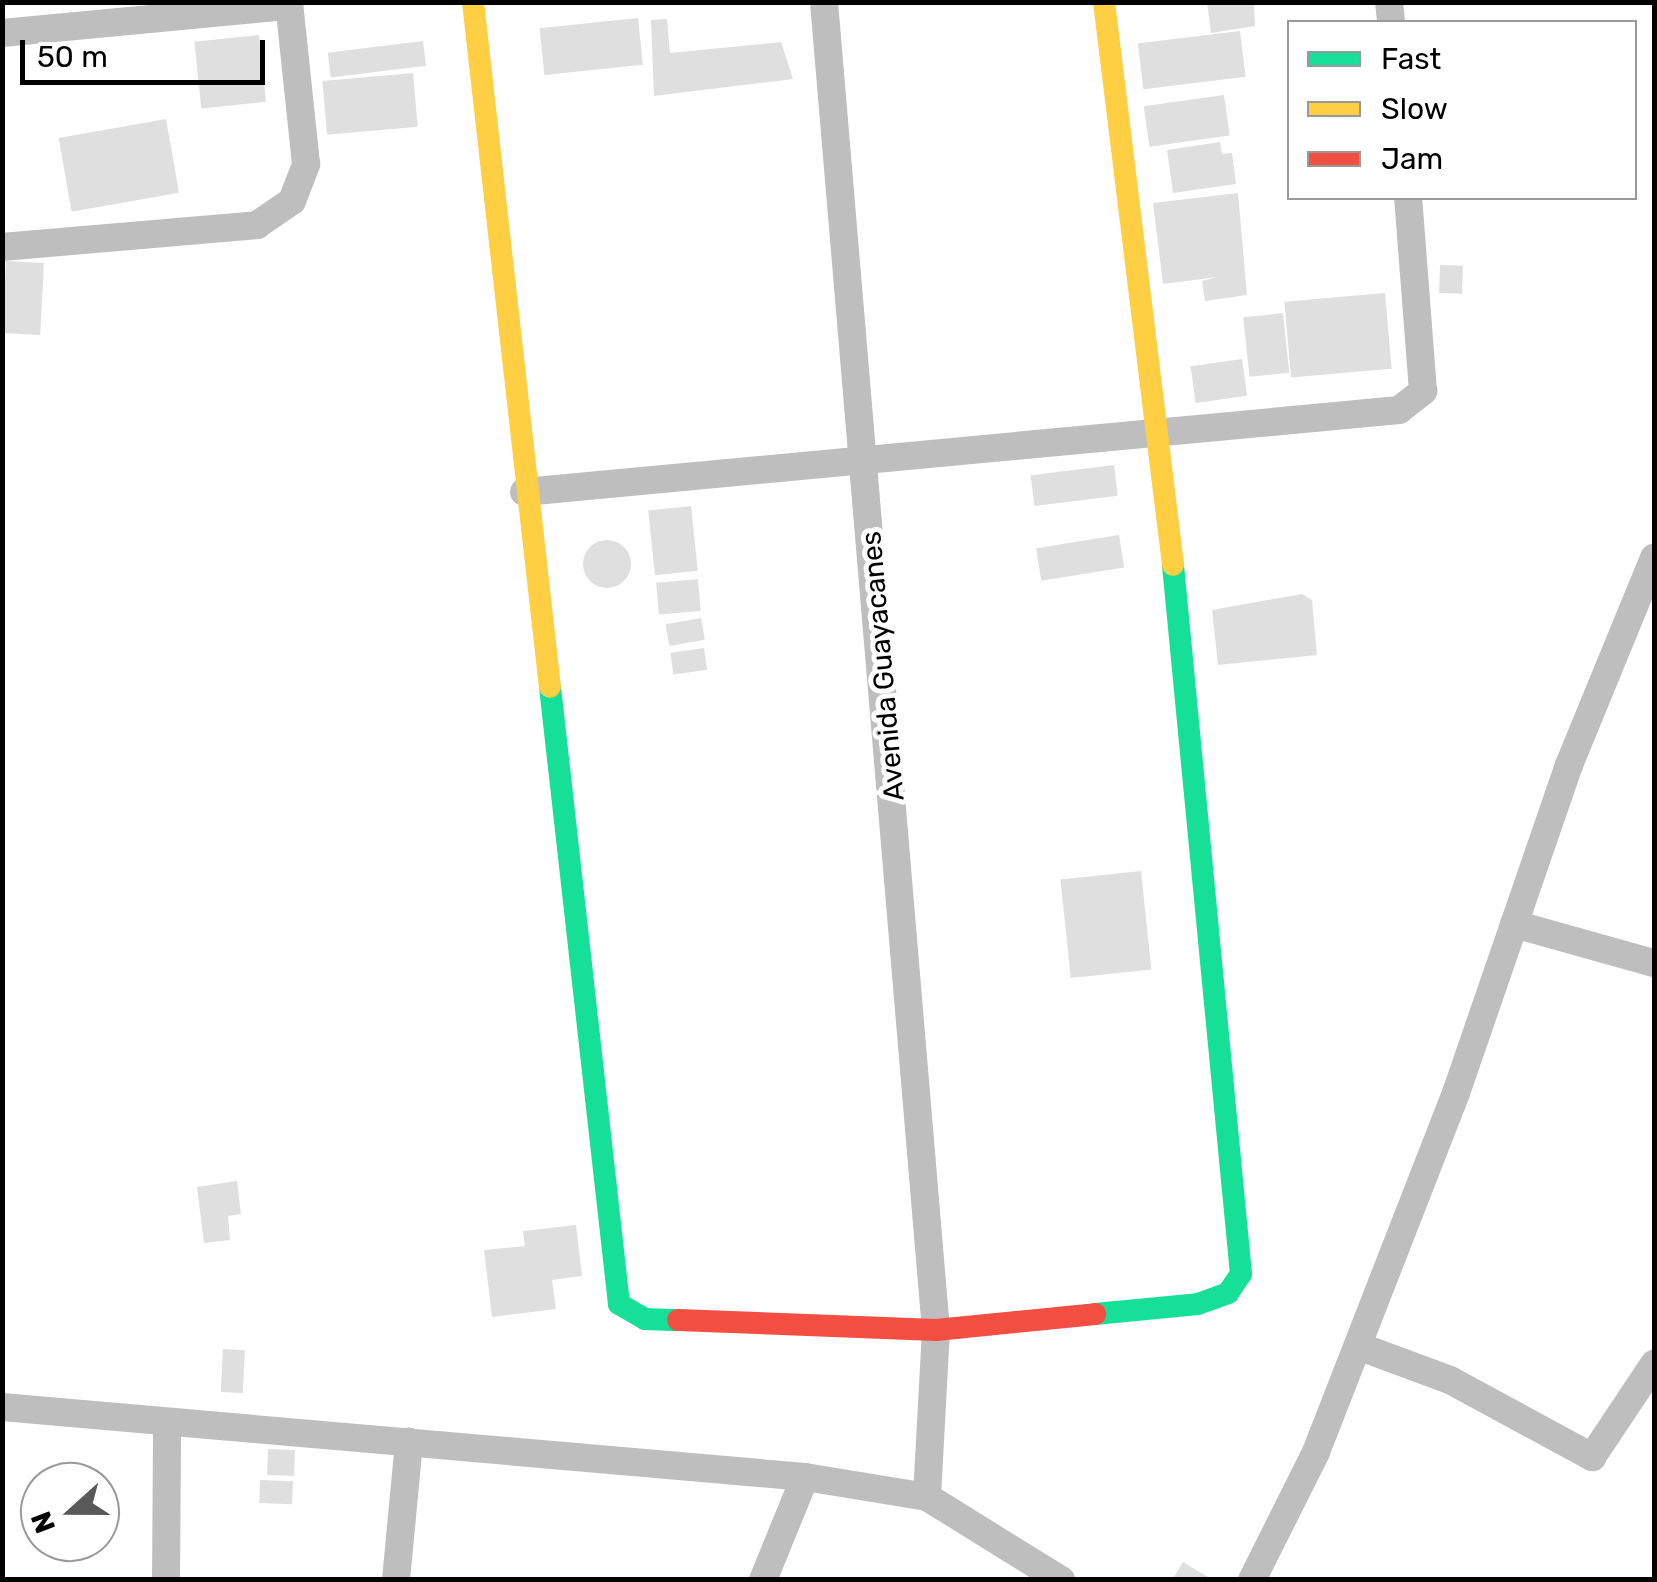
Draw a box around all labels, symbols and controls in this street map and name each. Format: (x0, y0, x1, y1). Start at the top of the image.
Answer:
scale bar (25, 20, 270, 82)
legend (1287, 20, 1637, 200)
text: 50 m (37, 39, 108, 75)
text: Fast (1381, 41, 1441, 77)
text: Slow (1381, 91, 1448, 127)
text: Jam (1381, 141, 1443, 177)
street label: Avenida Guayacanes (854, 530, 912, 802)
north arrow (20, 1462, 120, 1562)
text: N (24, 1507, 62, 1538)

